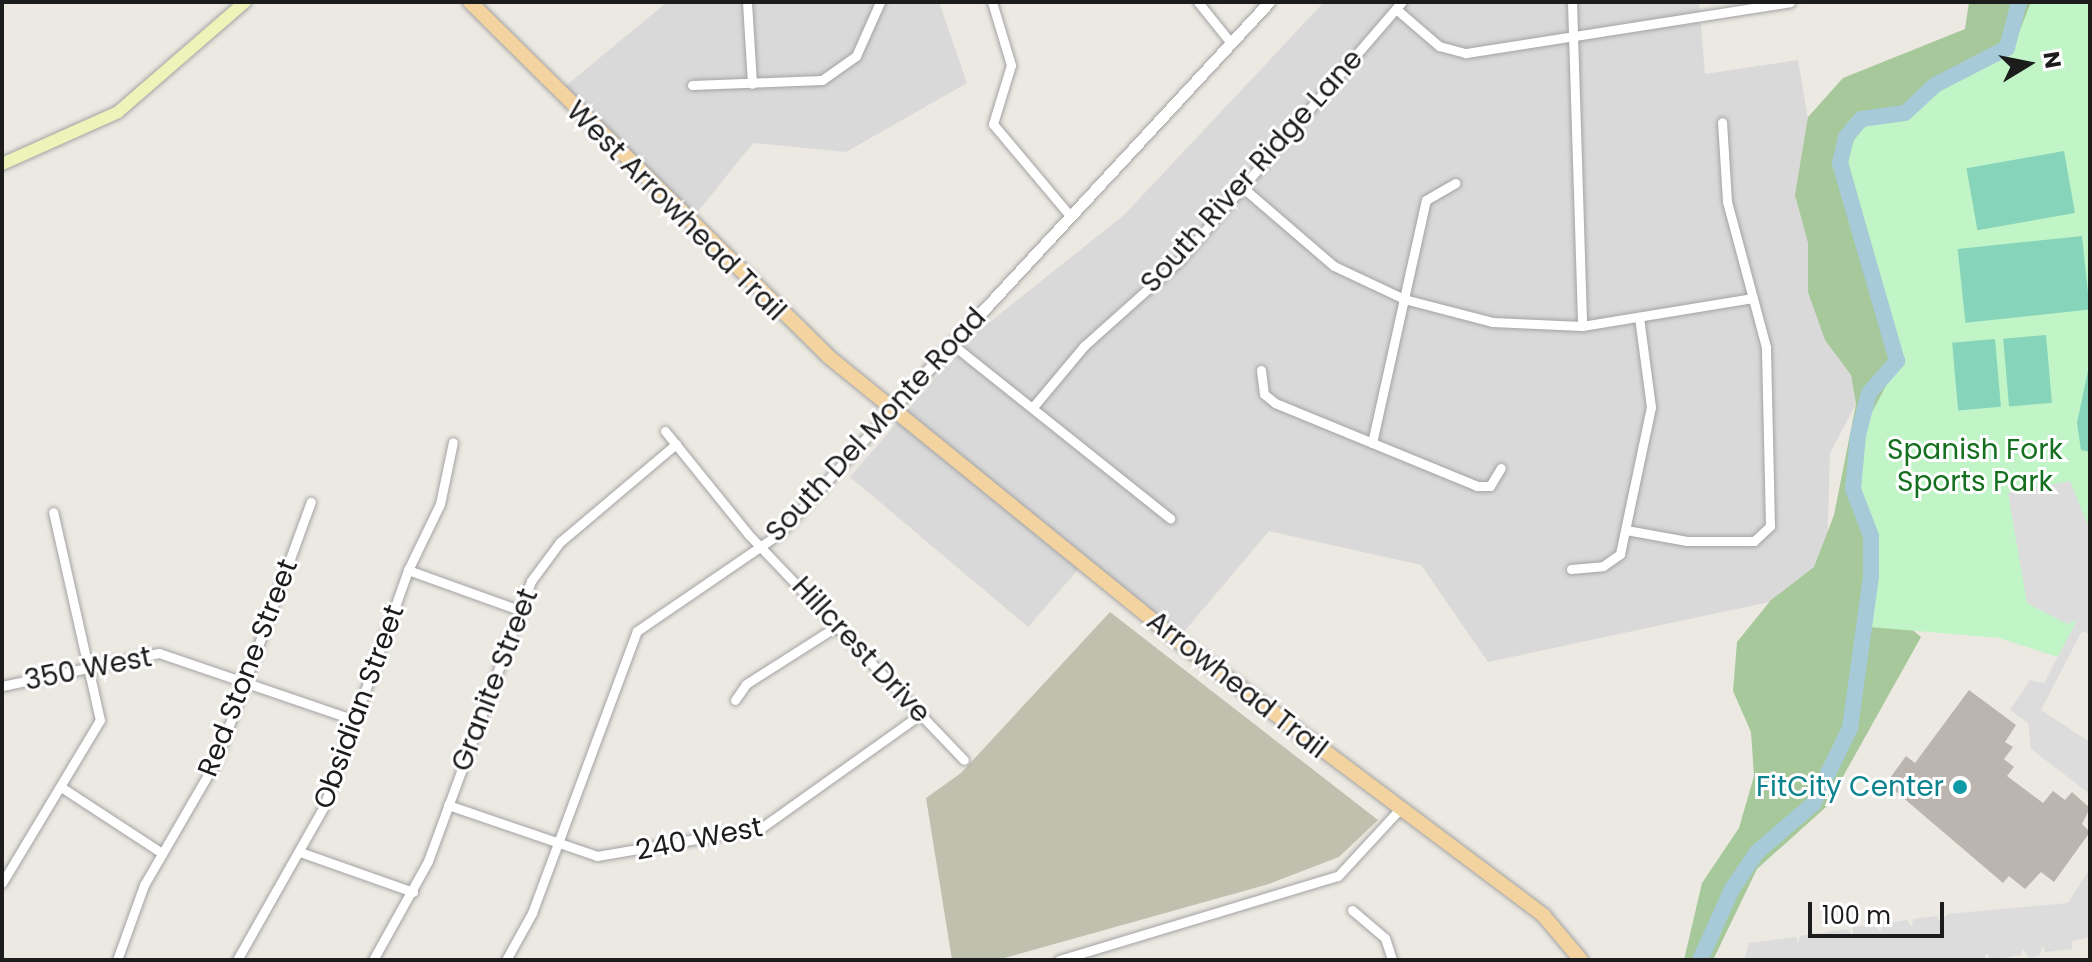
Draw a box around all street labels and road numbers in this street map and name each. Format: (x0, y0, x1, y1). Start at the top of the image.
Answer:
street label: South River Ridge Lane (1134, 42, 1370, 300)
street label: West Arrowhead Trail (559, 94, 793, 328)
street label: South Del Monte Road (759, 301, 993, 549)
street label: Red Stone Street (191, 555, 305, 781)
street label: Hillcrest Drive (785, 570, 937, 730)
street label: Granite Street (445, 584, 545, 776)
street label: Obsidian Street (307, 600, 411, 814)
street label: Arrowhead Trail (1140, 604, 1334, 766)
street label: 350 West (22, 640, 154, 698)
street label: 240 West (633, 810, 765, 868)

